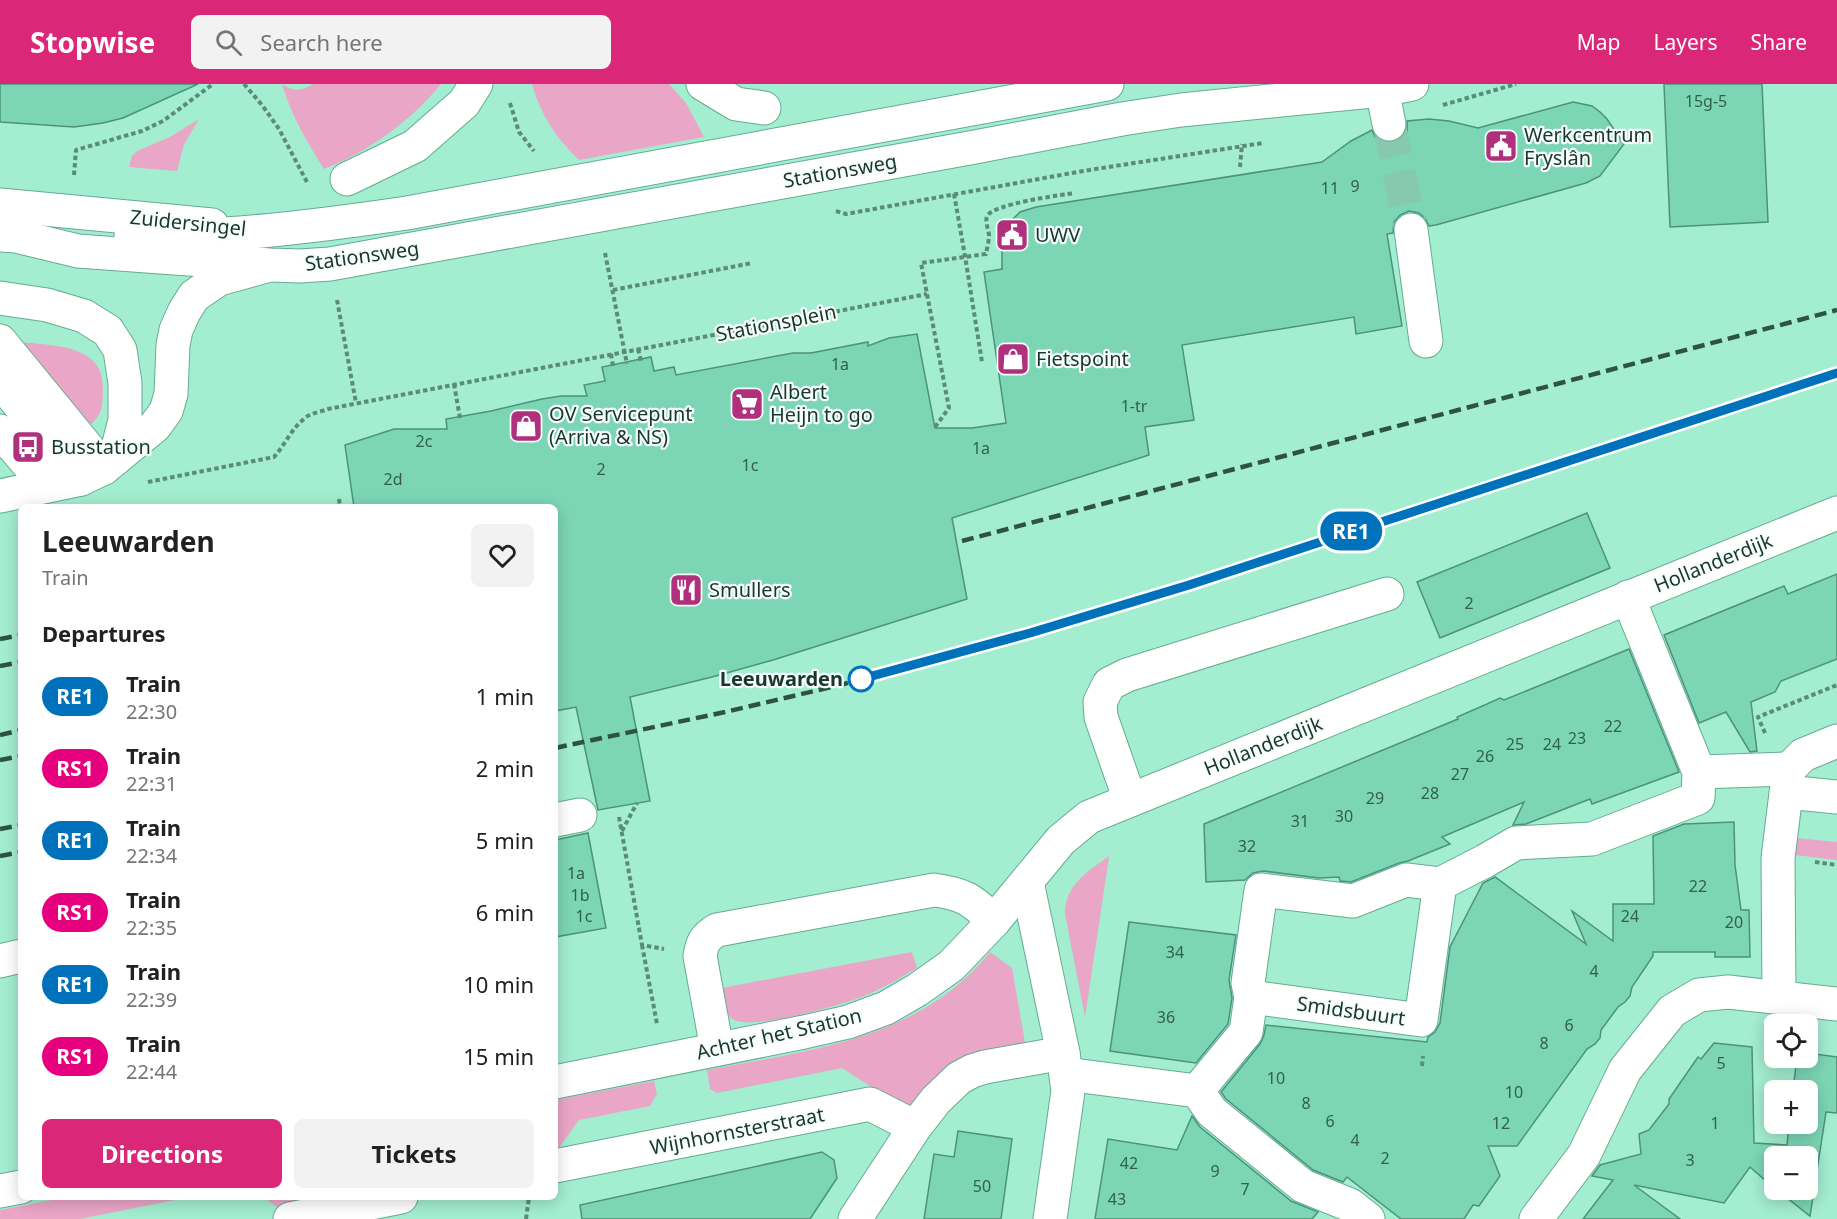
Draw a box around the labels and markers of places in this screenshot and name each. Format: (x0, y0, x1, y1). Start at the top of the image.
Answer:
place label: Werkcentrum Fryslân (1524, 121, 1652, 171)
public building icon: Werkcentrum Fryslân (1483, 128, 1519, 164)
public building icon: UWV (994, 217, 1030, 253)
place label: UWV (1035, 221, 1080, 248)
shop icon: Fietspoint (995, 341, 1031, 377)
place label: Fietspoint (1036, 345, 1129, 372)
place label: Albert Heijn to go (770, 378, 873, 428)
supermarket icon: Albert Heijn to go (729, 386, 765, 422)
place label: OV Servicepunt (Arriva & NS) (549, 400, 693, 450)
shop icon: OV Servicepunt (Arriva & NS) (508, 408, 544, 444)
bus stop icon: Busstation (10, 429, 46, 465)
place label: Busstation (51, 433, 151, 460)
restaurant icon: Smullers (668, 572, 704, 608)
place label: Smullers (709, 576, 790, 603)
place label: Leeuwarden (720, 665, 843, 692)
marker: Leeuwarden (848, 666, 874, 692)

